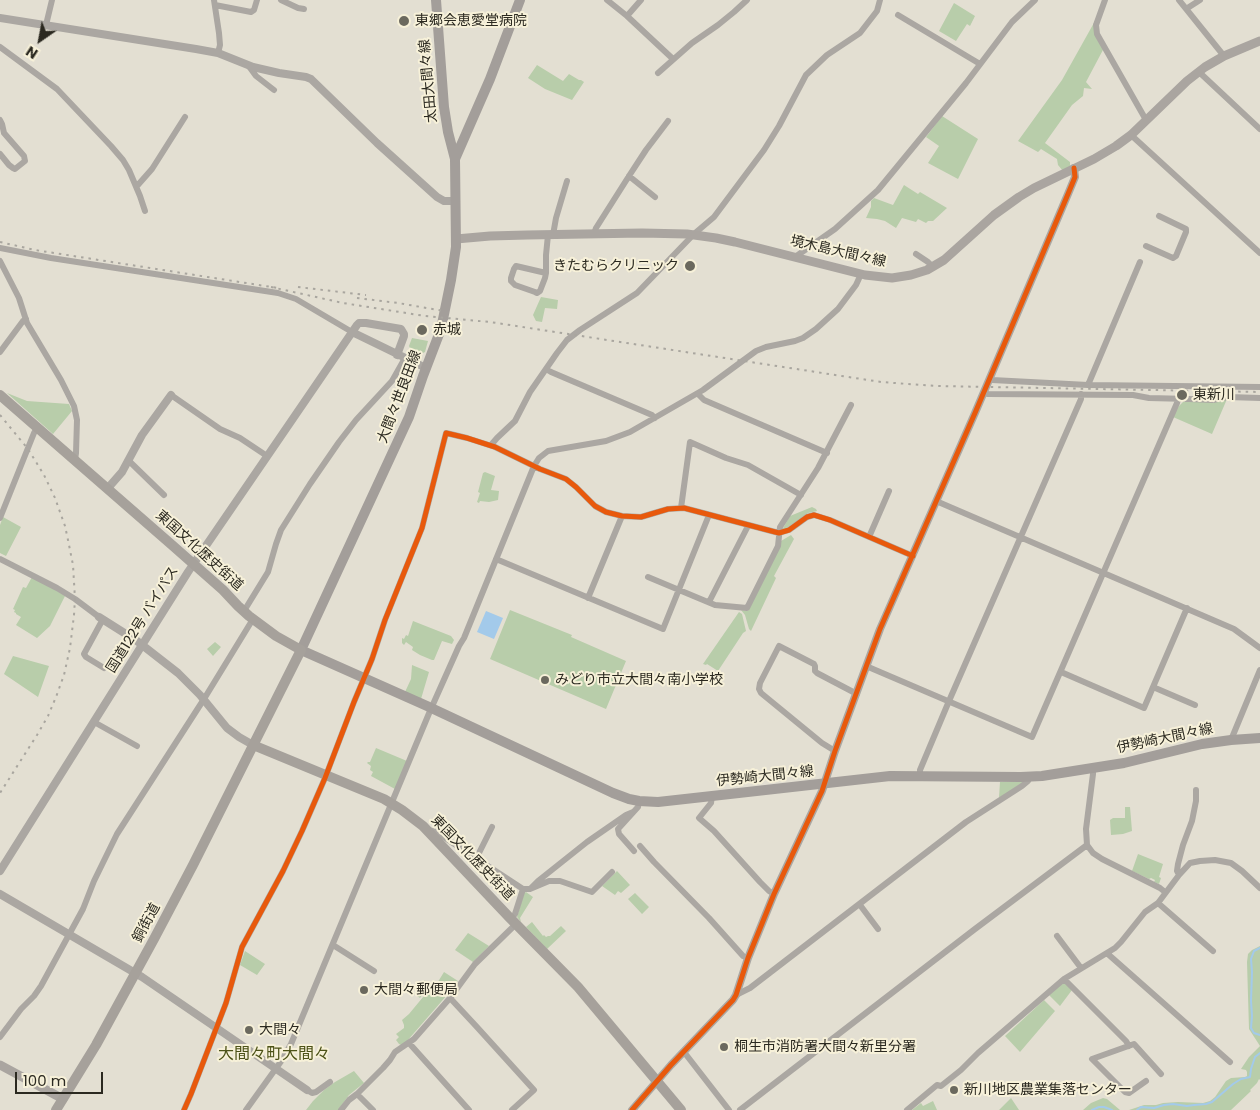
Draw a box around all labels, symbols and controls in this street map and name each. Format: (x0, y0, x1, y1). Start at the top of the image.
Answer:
place label: 東郷会恵愛堂病院 (415, 13, 527, 29)
marker: 東郷会恵愛堂病院 (397, 14, 411, 28)
north arrow (15, 15, 65, 65)
street label: 太田大間々線 (417, 38, 441, 124)
text: N (22, 41, 42, 64)
street label: 境木島大間々線 (788, 233, 888, 271)
place label: きたむらクリニック (553, 258, 679, 274)
marker: きたむらクリニック (683, 259, 697, 273)
place label: 赤城 (433, 322, 461, 338)
marker: 赤城 (415, 323, 429, 337)
street label: 大間々世良田線 (375, 348, 425, 446)
place label: 東新川 (1193, 387, 1235, 403)
marker: 東新川 (1175, 388, 1189, 402)
street label: 東国文化歴史街道 (152, 507, 246, 595)
street label: 国道122号 バイパス (103, 564, 183, 676)
place label: みどり市立大間々南小学校 (555, 672, 723, 688)
marker: みどり市立大間々南小学校 (539, 674, 551, 686)
street label: 伊勢崎大間々線 (1115, 721, 1215, 757)
street label: 伊勢崎大間々線 (715, 764, 815, 790)
street label: 東国文化歴史街道 (427, 812, 517, 904)
street label: 銅街道 (130, 901, 164, 945)
place label: 大間々郵便局 (374, 982, 458, 998)
marker: 大間々郵便局 (358, 984, 370, 996)
place label: 大間々 (259, 1022, 301, 1038)
marker: 大間々 (243, 1024, 255, 1036)
place label: 桐生市消防署大間々新里分署 (734, 1039, 916, 1055)
marker: 桐生市消防署大間々新里分署 (718, 1041, 730, 1053)
district label: 大間々町大間々 (218, 1045, 330, 1065)
scale bar (18, 1062, 105, 1094)
text: 100 m (23, 1070, 66, 1091)
place label: 新川地区農業集落センター (964, 1082, 1132, 1098)
marker: 新川地区農業集落センター (948, 1084, 960, 1096)

